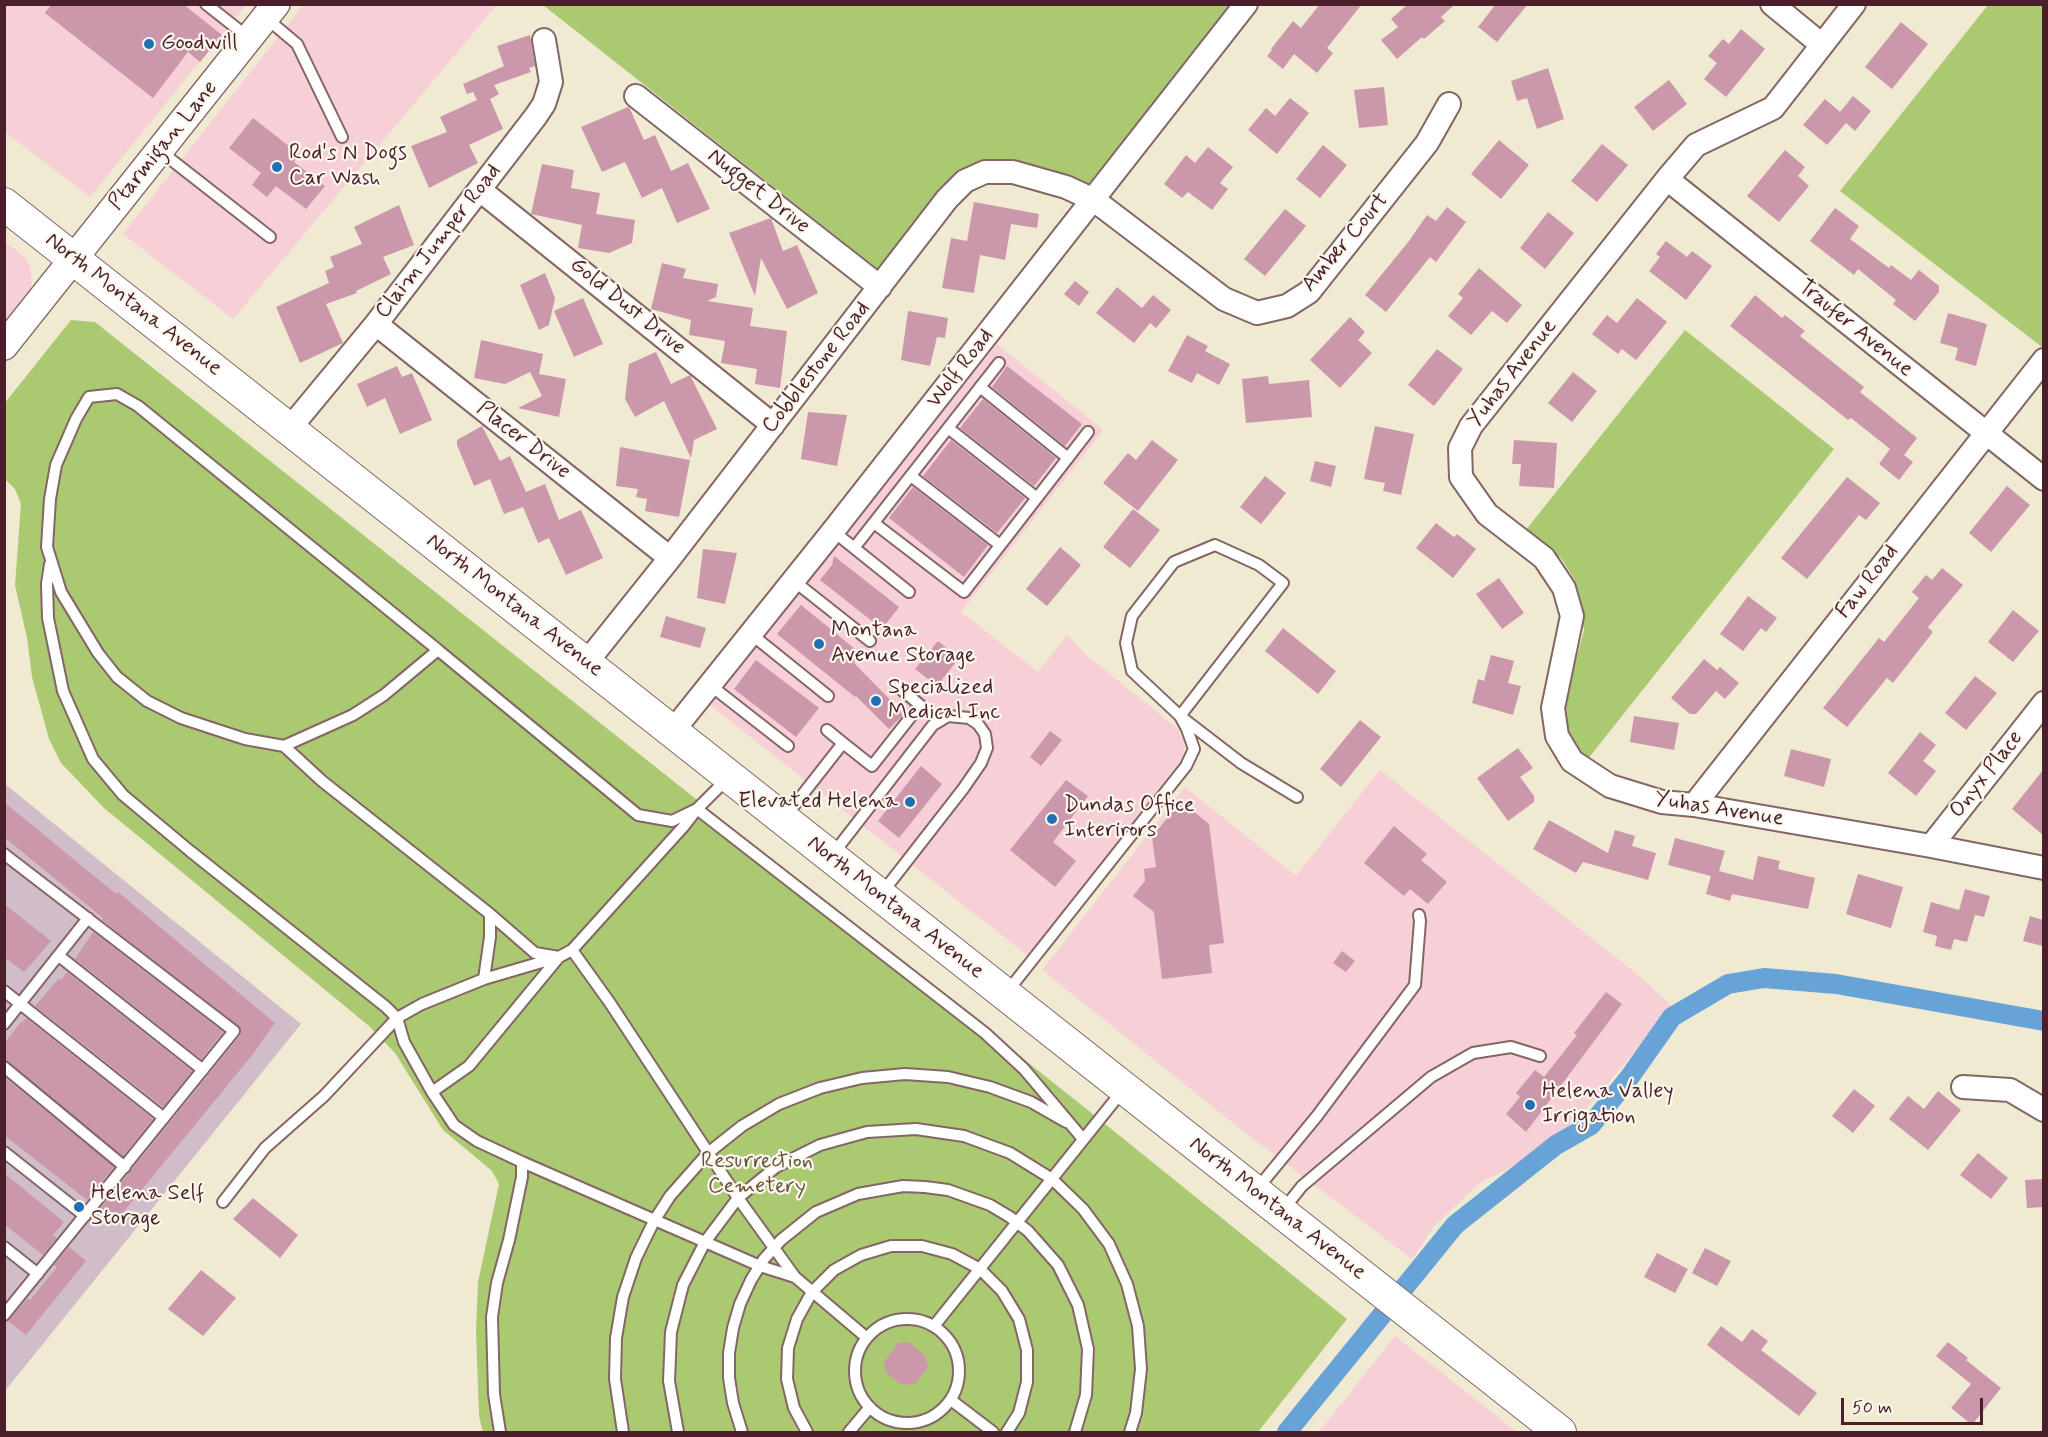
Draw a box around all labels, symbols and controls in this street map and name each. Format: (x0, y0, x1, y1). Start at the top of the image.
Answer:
place label: Goodwill (161, 31, 238, 57)
marker: Goodwill (142, 37, 156, 51)
street label: Ptarmigan Lane (104, 76, 224, 216)
place label: Rod's N Dogs Car Wash (289, 141, 407, 192)
street label: Nugget Drive (701, 144, 815, 240)
street label: Claim Jumper Road (370, 159, 508, 325)
marker: Rod's N Dogs Car Wash (270, 160, 284, 174)
street label: Amber Court (1297, 188, 1395, 298)
street label: North Montana Avenue (39, 228, 227, 382)
street label: Gold Dust Drive (564, 252, 690, 362)
street label: Traufer Avenue (1792, 275, 1918, 383)
street label: Cobblestone Road (757, 297, 877, 439)
street label: Yuhas Avenue (1462, 315, 1564, 433)
street label: Wolf Road (922, 324, 1000, 414)
street label: Placer Drive (471, 396, 575, 486)
street label: North Montana Avenue (420, 529, 608, 683)
street label: Faw Road (1831, 540, 1905, 624)
place label: Montana Avenue Storage (831, 618, 975, 670)
marker: Montana Avenue Storage (812, 637, 826, 651)
place label: Specialized Medical Inc (888, 675, 1000, 726)
marker: Specialized Medical Inc (869, 694, 883, 708)
street label: Onyx Place (1945, 726, 2029, 824)
street label: Yuhas Avenue (1653, 787, 1785, 833)
place label: Elevated Helena (738, 789, 898, 815)
place label: Dundas Office Interirors (1064, 793, 1195, 844)
marker: Elevated Helena (903, 795, 917, 809)
marker: Dundas Office Interirors (1045, 812, 1059, 826)
street label: North Montana Avenue (801, 831, 989, 985)
place label: Helena Valley Irrigation (1542, 1079, 1674, 1130)
marker: Helena Valley Irrigation (1523, 1098, 1537, 1112)
street label: North Montana Avenue (1183, 1132, 1371, 1286)
park label: Resurrection Cemetery (701, 1149, 813, 1200)
place label: Helena Self Storage (91, 1181, 204, 1232)
marker: Helena Self Storage (72, 1200, 86, 1214)
scale bar (1844, 1386, 1986, 1424)
text: 50 m (1852, 1396, 1892, 1420)

